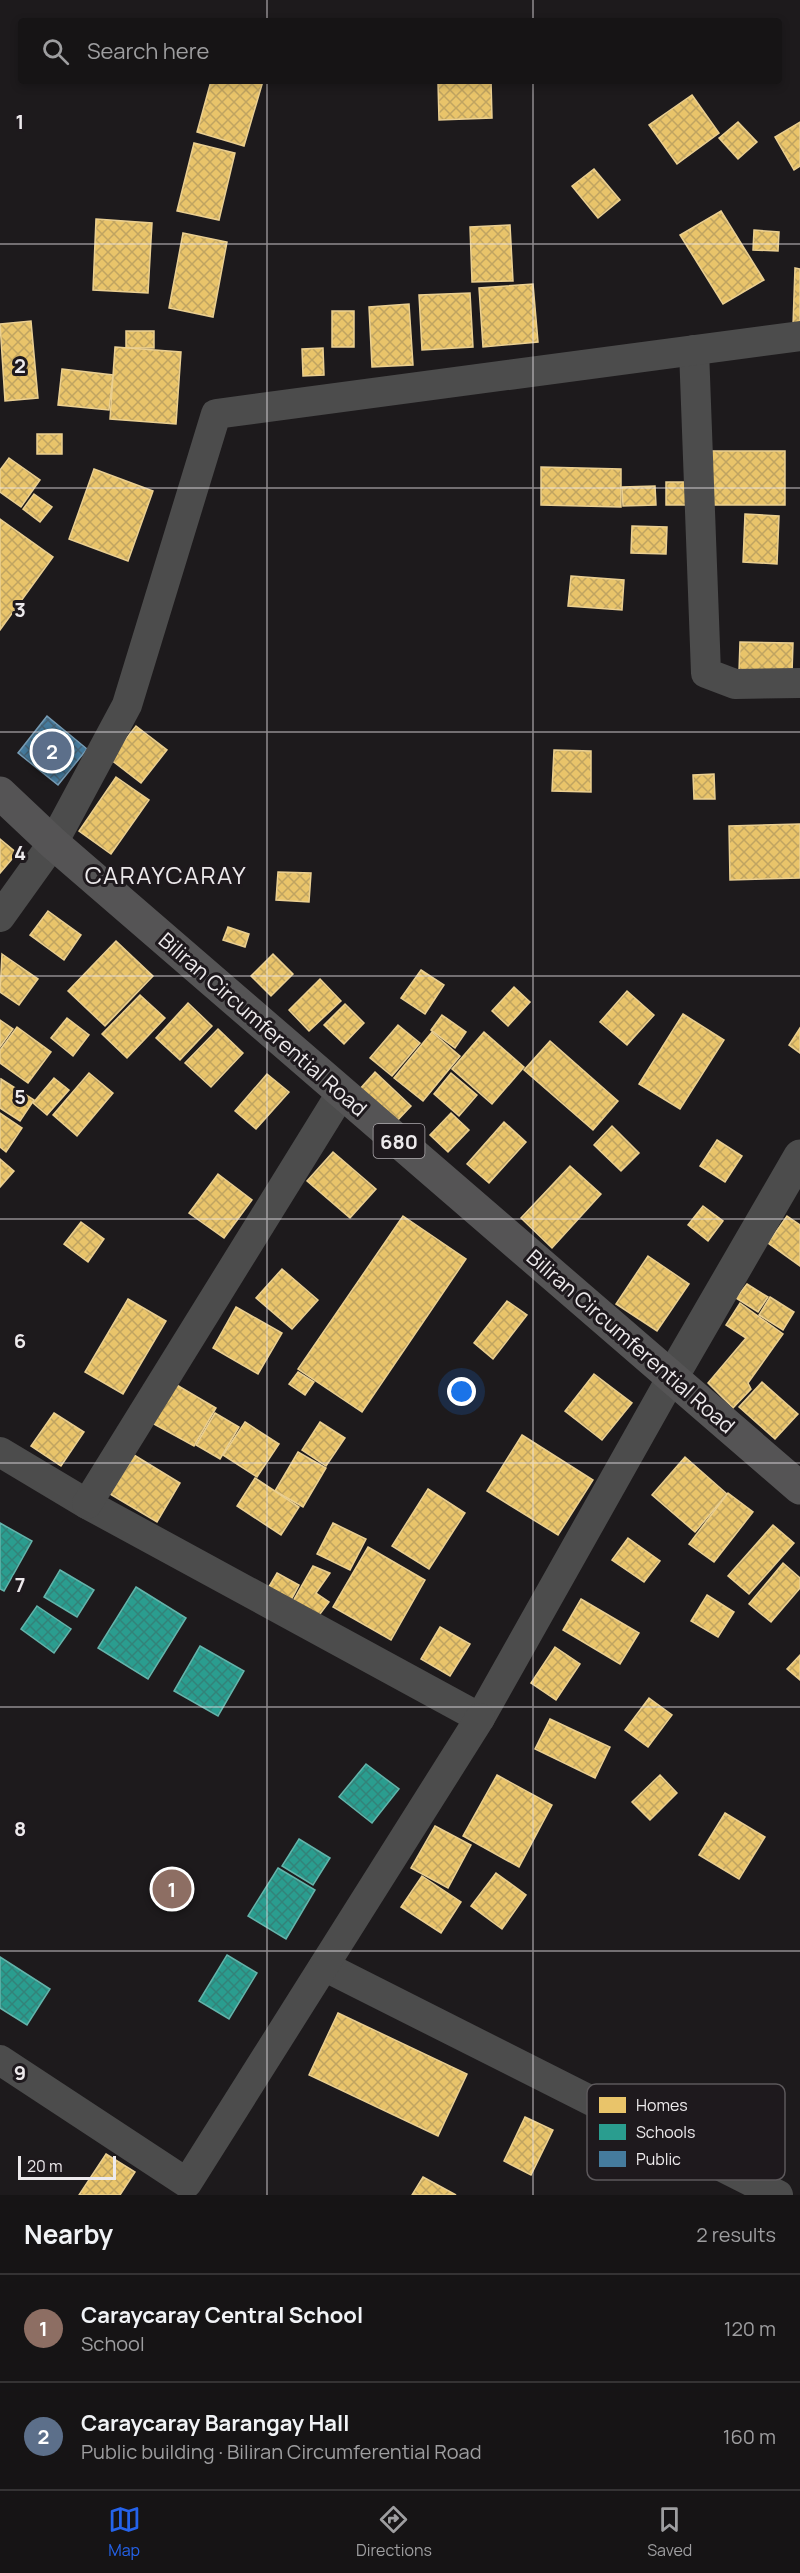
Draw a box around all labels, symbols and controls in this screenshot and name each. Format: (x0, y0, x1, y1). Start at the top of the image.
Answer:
search box (18, 18, 782, 84)
icon: search (39, 35, 72, 68)
text: Search here (87, 36, 209, 66)
text: 1 (16, 108, 24, 135)
text: 2 (14, 352, 26, 379)
text: 3 (14, 596, 26, 623)
pin: 2 (32, 728, 72, 774)
text: 4 (14, 839, 26, 866)
district label: CARAYCARAY (85, 858, 247, 891)
street label: Biliran Circumferential Road (153, 926, 373, 1122)
text: 5 (14, 1083, 26, 1110)
road number: 680 (374, 1124, 424, 1158)
street label: Biliran Circumferential Road (521, 1243, 741, 1439)
text: 6 (14, 1327, 26, 1354)
your location (447, 1377, 476, 1406)
text: 7 (15, 1571, 25, 1598)
text: 8 (14, 1815, 26, 1842)
pin: 1 (152, 1866, 192, 1912)
text: 9 (14, 2059, 26, 2086)
legend (587, 2084, 785, 2180)
text: Homes (636, 2094, 688, 2116)
text: Schools (636, 2121, 695, 2143)
text: Public (636, 2148, 681, 2170)
scale bar (18, 2153, 116, 2180)
text: 20 m (27, 2155, 63, 2177)
text: Nearby (24, 2216, 113, 2252)
text: 2 results (696, 2221, 776, 2248)
text: Caraycaray Central School (81, 2300, 363, 2330)
text: 1 (39, 2315, 48, 2342)
text: 120 m (724, 2315, 776, 2342)
text: School (81, 2330, 145, 2357)
text: Caraycaray Barangay Hall (81, 2408, 349, 2438)
text: 2 (38, 2423, 49, 2450)
text: 160 m (723, 2423, 776, 2450)
text: Public building · Biliran Circumferential Road (81, 2438, 482, 2465)
tab: Map (108, 2503, 141, 2561)
tab: Directions (356, 2503, 432, 2561)
tab: Saved (647, 2503, 692, 2561)

